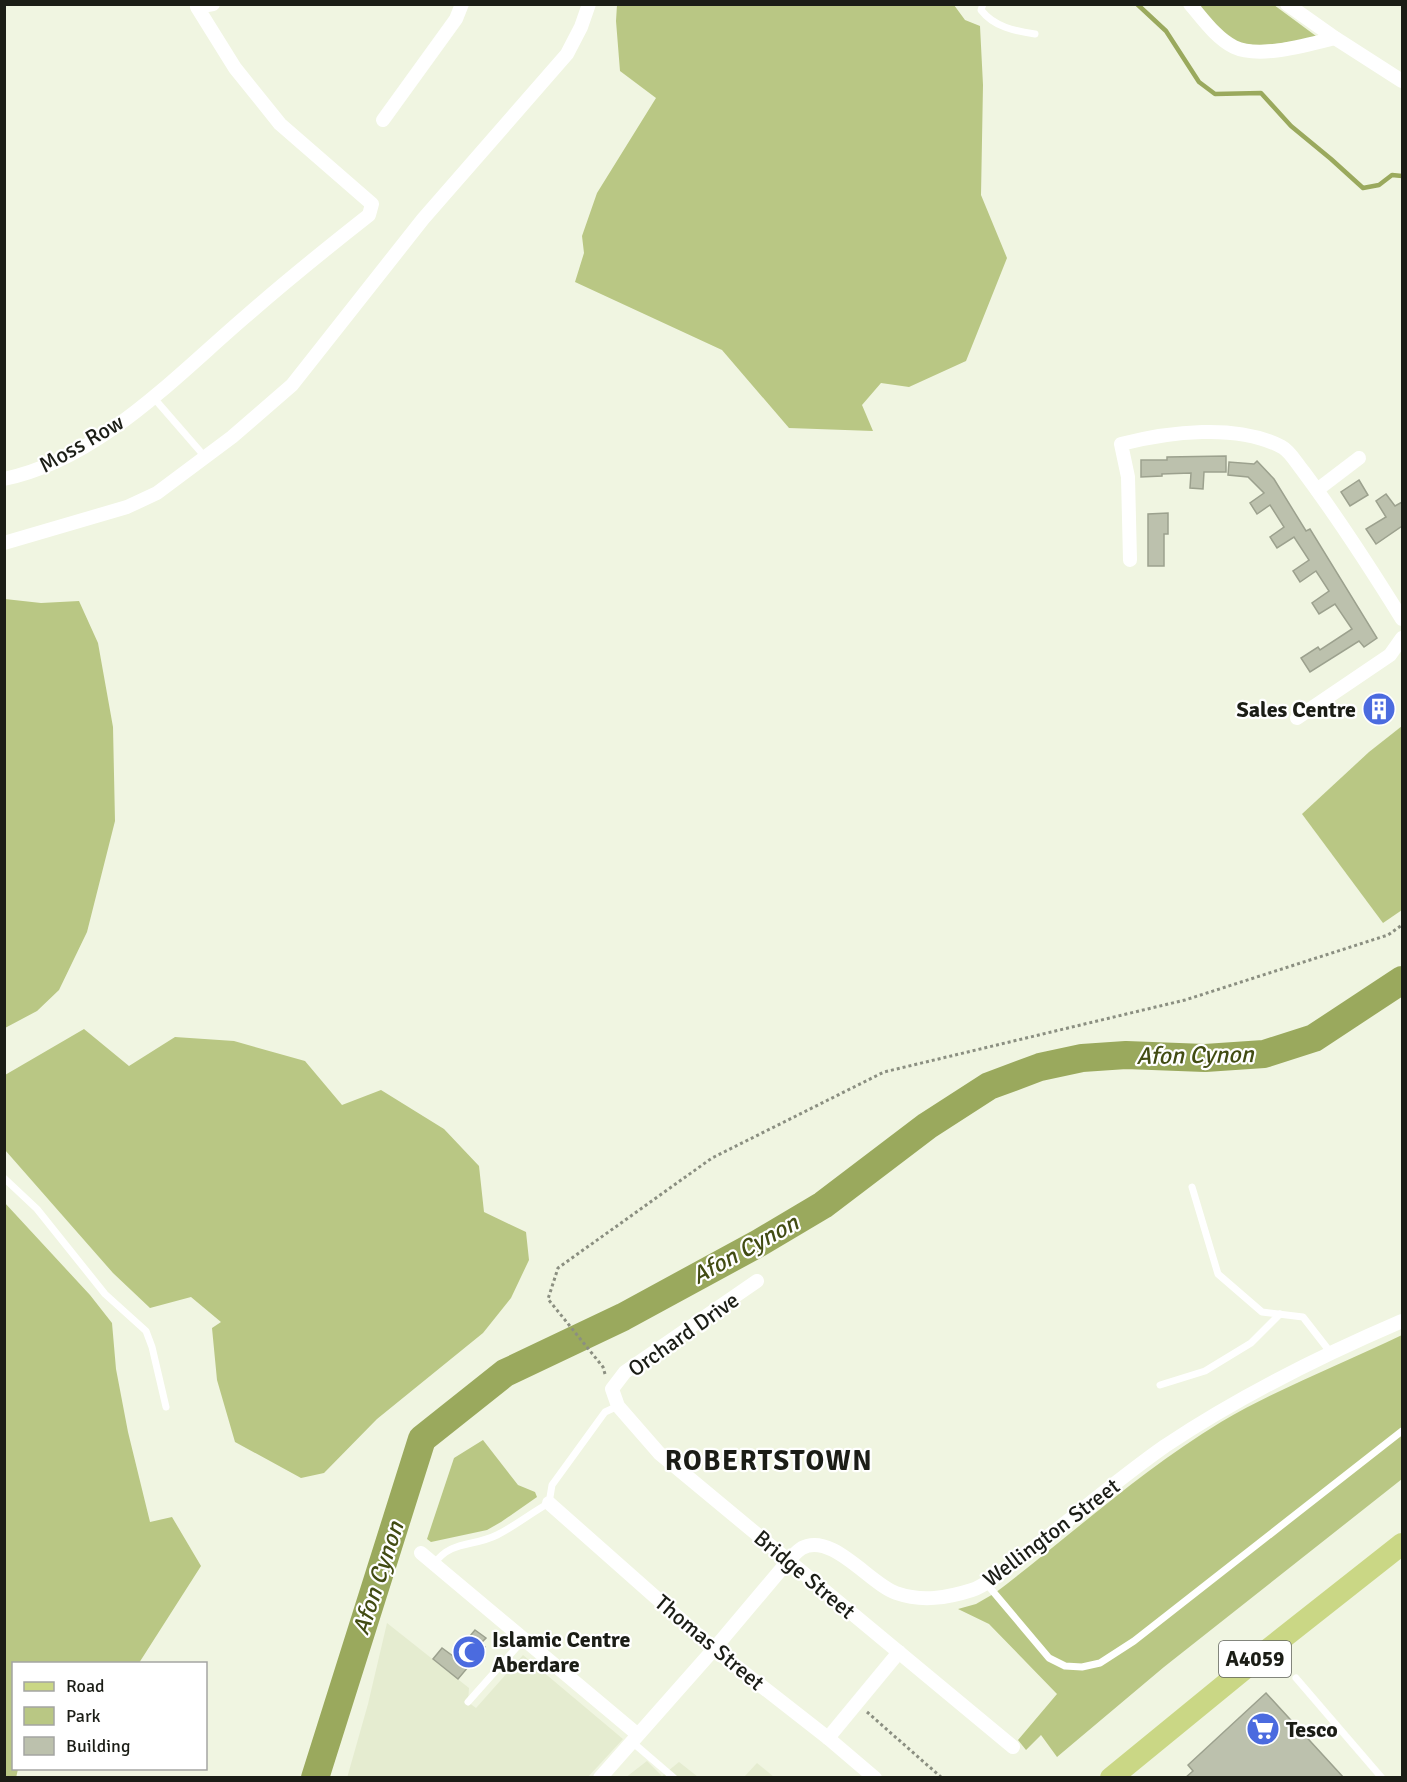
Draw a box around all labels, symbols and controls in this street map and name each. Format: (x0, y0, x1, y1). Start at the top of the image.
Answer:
street label: Moss Row (34, 408, 129, 478)
building icon: Sales Centre (1361, 691, 1397, 727)
place label: Sales Centre (1236, 696, 1356, 723)
water label: Afon Cynon (1136, 1039, 1255, 1071)
water label: Afon Cynon (686, 1207, 804, 1291)
street label: Orchard Drive (623, 1286, 744, 1383)
district label: ROBERTSTOWN (665, 1444, 873, 1478)
street label: Wellington Street (978, 1472, 1125, 1593)
water label: Afon Cynon (346, 1517, 411, 1638)
street label: Bridge Street (749, 1524, 861, 1625)
street label: Thomas Street (649, 1589, 770, 1696)
place label: Islamic Centre Aberdare (492, 1626, 630, 1678)
mosque icon: Islamic Centre Aberdare (451, 1634, 487, 1670)
road number: A4059 (1219, 1641, 1291, 1677)
legend (12, 1662, 207, 1770)
text: Road (66, 1675, 105, 1697)
text: Park (66, 1705, 101, 1727)
supermarket icon: Tesco (1245, 1711, 1281, 1747)
place label: Tesco (1286, 1716, 1338, 1743)
text: Building (66, 1735, 130, 1757)

